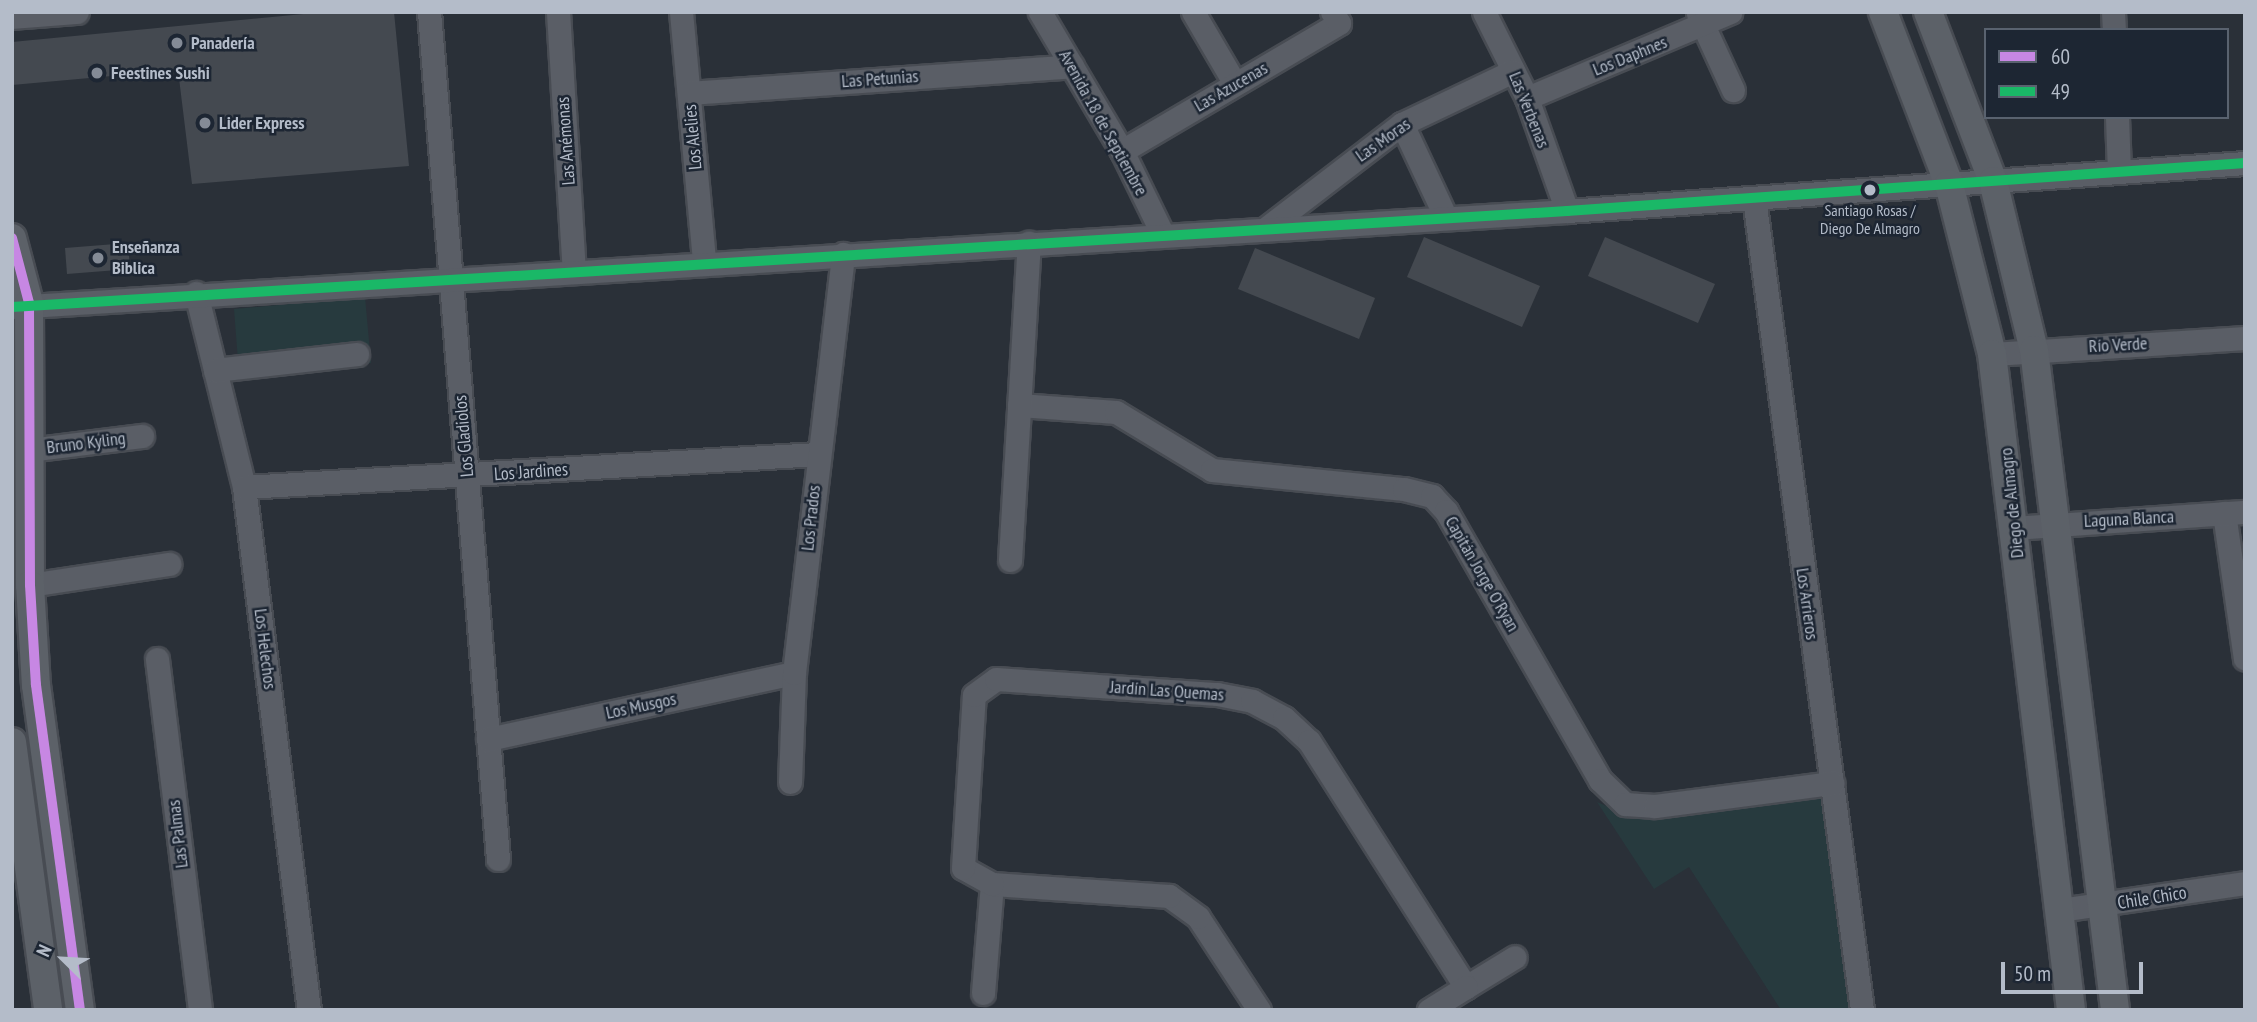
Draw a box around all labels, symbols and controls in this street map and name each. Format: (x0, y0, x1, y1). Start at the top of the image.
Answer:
legend (1984, 28, 2229, 119)
street label: Los Daphnes (1590, 31, 1670, 81)
place label: Panadería (191, 32, 255, 54)
marker: Panadería (169, 35, 185, 51)
text: 60 (2051, 43, 2070, 70)
street label: Avenida 18 de Septiembre (1054, 46, 1152, 200)
street label: Las Azucenas (1190, 57, 1272, 117)
place label: Feestines Sushi (111, 62, 210, 84)
marker: Feestines Sushi (89, 65, 105, 81)
street label: Las Petunias (841, 66, 919, 92)
street label: Las Verbenas (1504, 69, 1554, 151)
text: 49 (2051, 78, 2070, 105)
street label: Las Anémonas (552, 96, 580, 186)
street label: Los Alelies (679, 103, 707, 171)
place label: Lider Express (219, 112, 305, 134)
street label: Las Moras (1352, 113, 1414, 167)
marker: Lider Express (197, 115, 213, 131)
marker: Santiago Rosas / Diego De Almagro (1863, 183, 1877, 197)
place label: Santiago Rosas / Diego De Almagro (1820, 200, 1920, 238)
place label: Enseñanza Biblica (112, 237, 180, 280)
marker: Enseñanza Biblica (90, 250, 106, 266)
street label: Río Verde (2088, 333, 2148, 357)
street label: Los Gladiolos (450, 394, 478, 478)
street label: Bruno Kyling (45, 427, 127, 459)
street label: Diego de Almagro (1995, 447, 2029, 559)
street label: Los Jardines (493, 459, 569, 485)
street label: Los Prados (797, 484, 825, 552)
street label: Laguna Blanca (2083, 506, 2175, 532)
street label: Capitán Jorge O'Ryan (1440, 513, 1524, 635)
street label: Los Arrieros (1791, 566, 1823, 642)
street label: Los Helechos (249, 607, 281, 691)
street label: Jardín Las Quemas (1109, 676, 1225, 706)
street label: Los Musgos (604, 688, 678, 724)
street label: Las Palmas (163, 799, 193, 869)
street label: Chile Chico (2116, 882, 2188, 914)
north arrow (28, 924, 98, 994)
text: N (31, 941, 57, 960)
scale bar (2005, 948, 2147, 992)
text: 50 m (2014, 960, 2051, 987)

